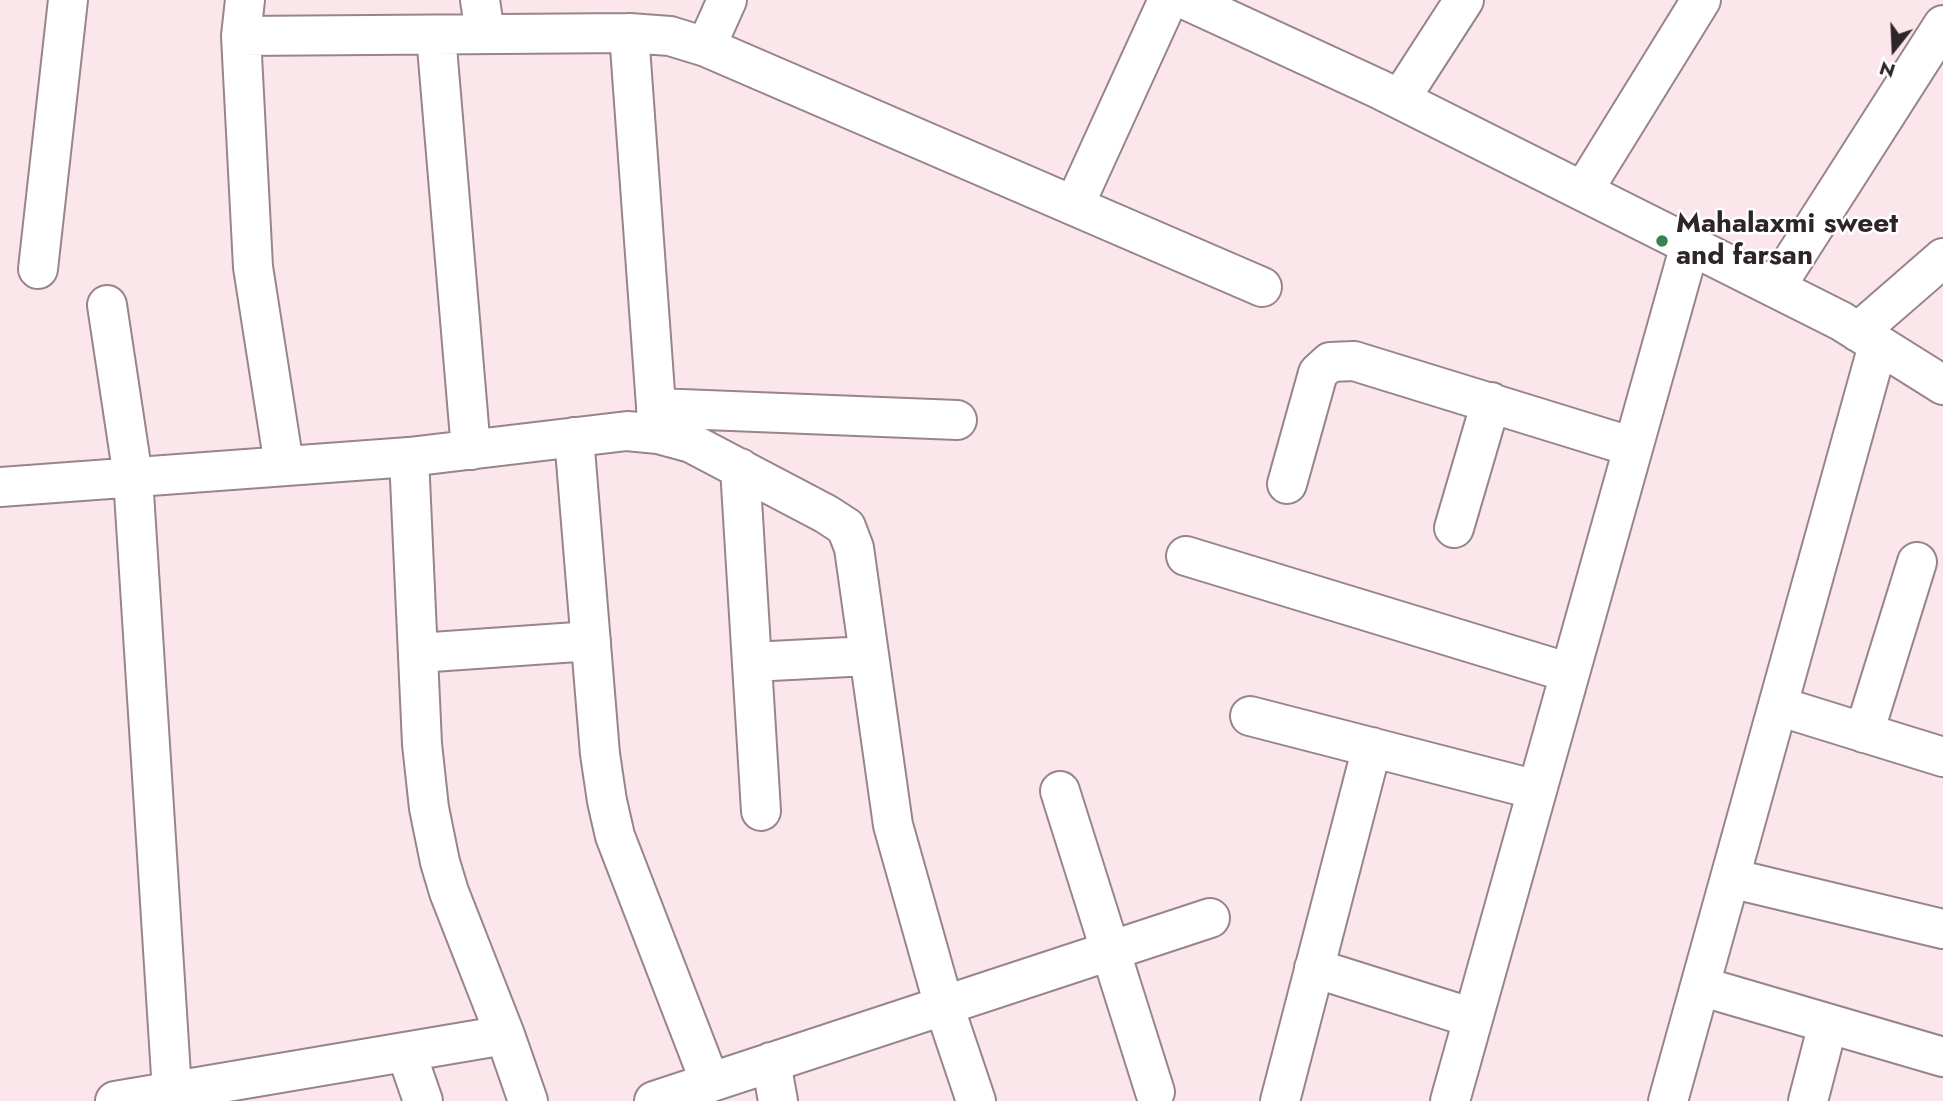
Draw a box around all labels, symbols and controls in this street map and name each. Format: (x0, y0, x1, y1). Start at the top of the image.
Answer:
north arrow (1859, 14, 1929, 84)
text: N (1876, 54, 1899, 85)
place label: Mahalaxmi sweet and farsan (1676, 208, 1898, 274)
marker: Mahalaxmi sweet and farsan (1654, 233, 1670, 249)

